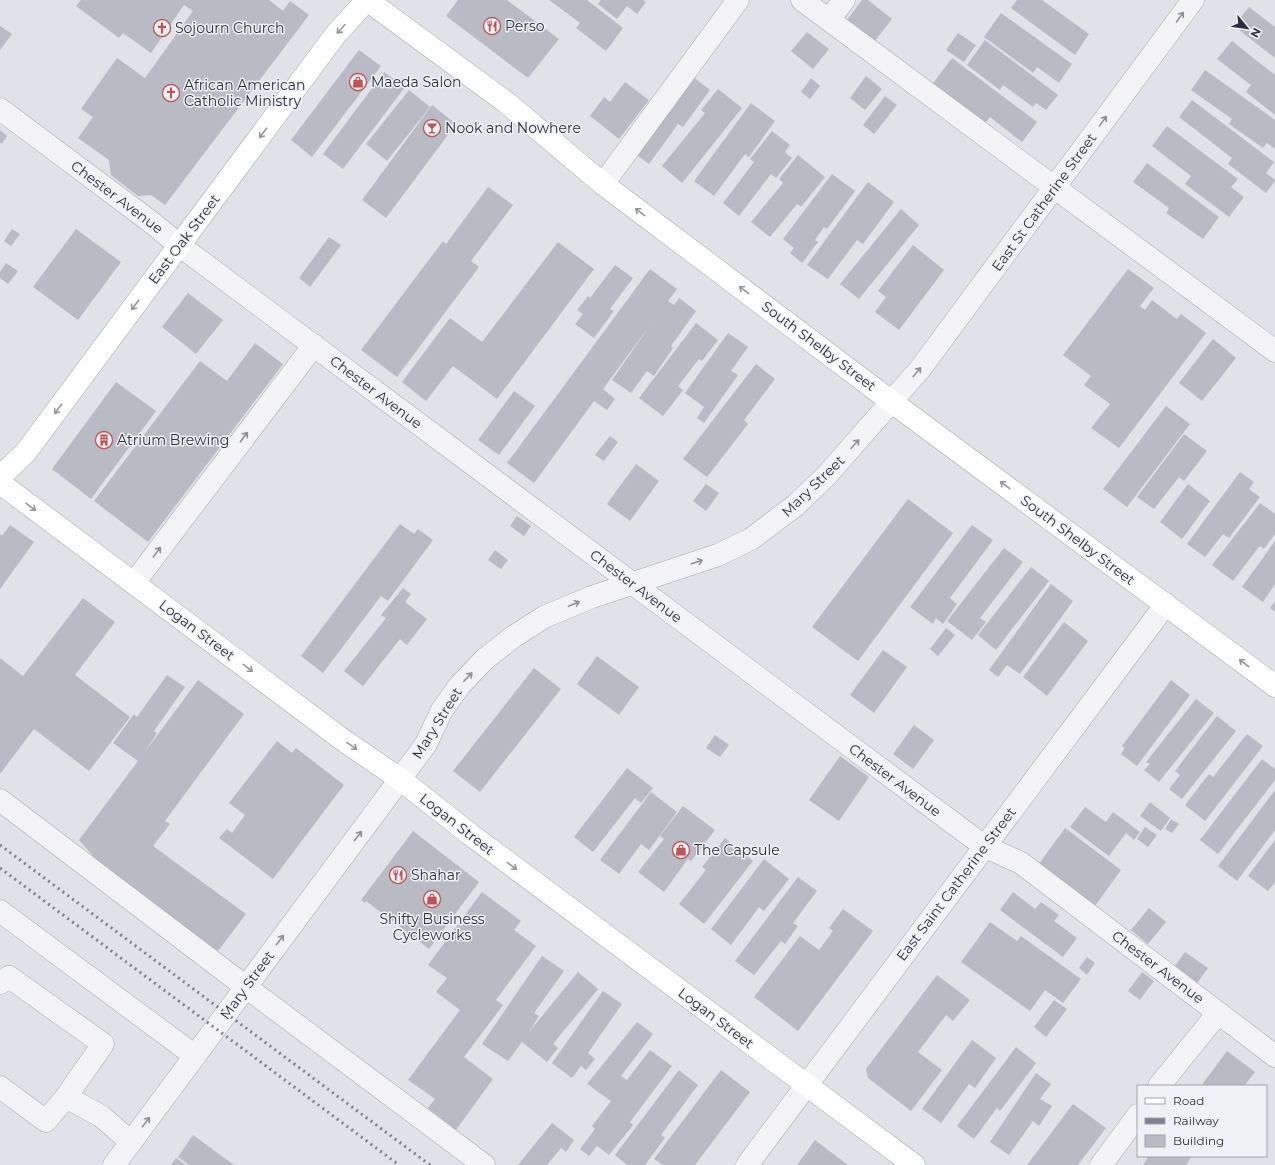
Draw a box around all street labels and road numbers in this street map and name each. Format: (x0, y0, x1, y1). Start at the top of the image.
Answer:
street label: East St Catherine Street (988, 129, 1100, 275)
street label: Chester Avenue (67, 157, 167, 237)
street label: East Oak Street (144, 190, 224, 288)
street label: South Shelby Street (758, 297, 880, 395)
street label: Chester Avenue (326, 352, 426, 432)
street label: Mary Street (778, 451, 849, 521)
street label: South Shelby Street (1017, 491, 1139, 589)
street label: Chester Avenue (586, 546, 686, 626)
street label: Logan Street (156, 596, 239, 665)
street label: Mary Street (408, 684, 466, 762)
street label: Chester Avenue (845, 740, 945, 820)
street label: Logan Street (416, 789, 498, 859)
street label: East Saint Catherine Street (892, 803, 1020, 965)
street label: Chester Avenue (1108, 927, 1208, 1007)
street label: Mary Street (216, 947, 278, 1023)
street label: Logan Street (675, 984, 758, 1053)

